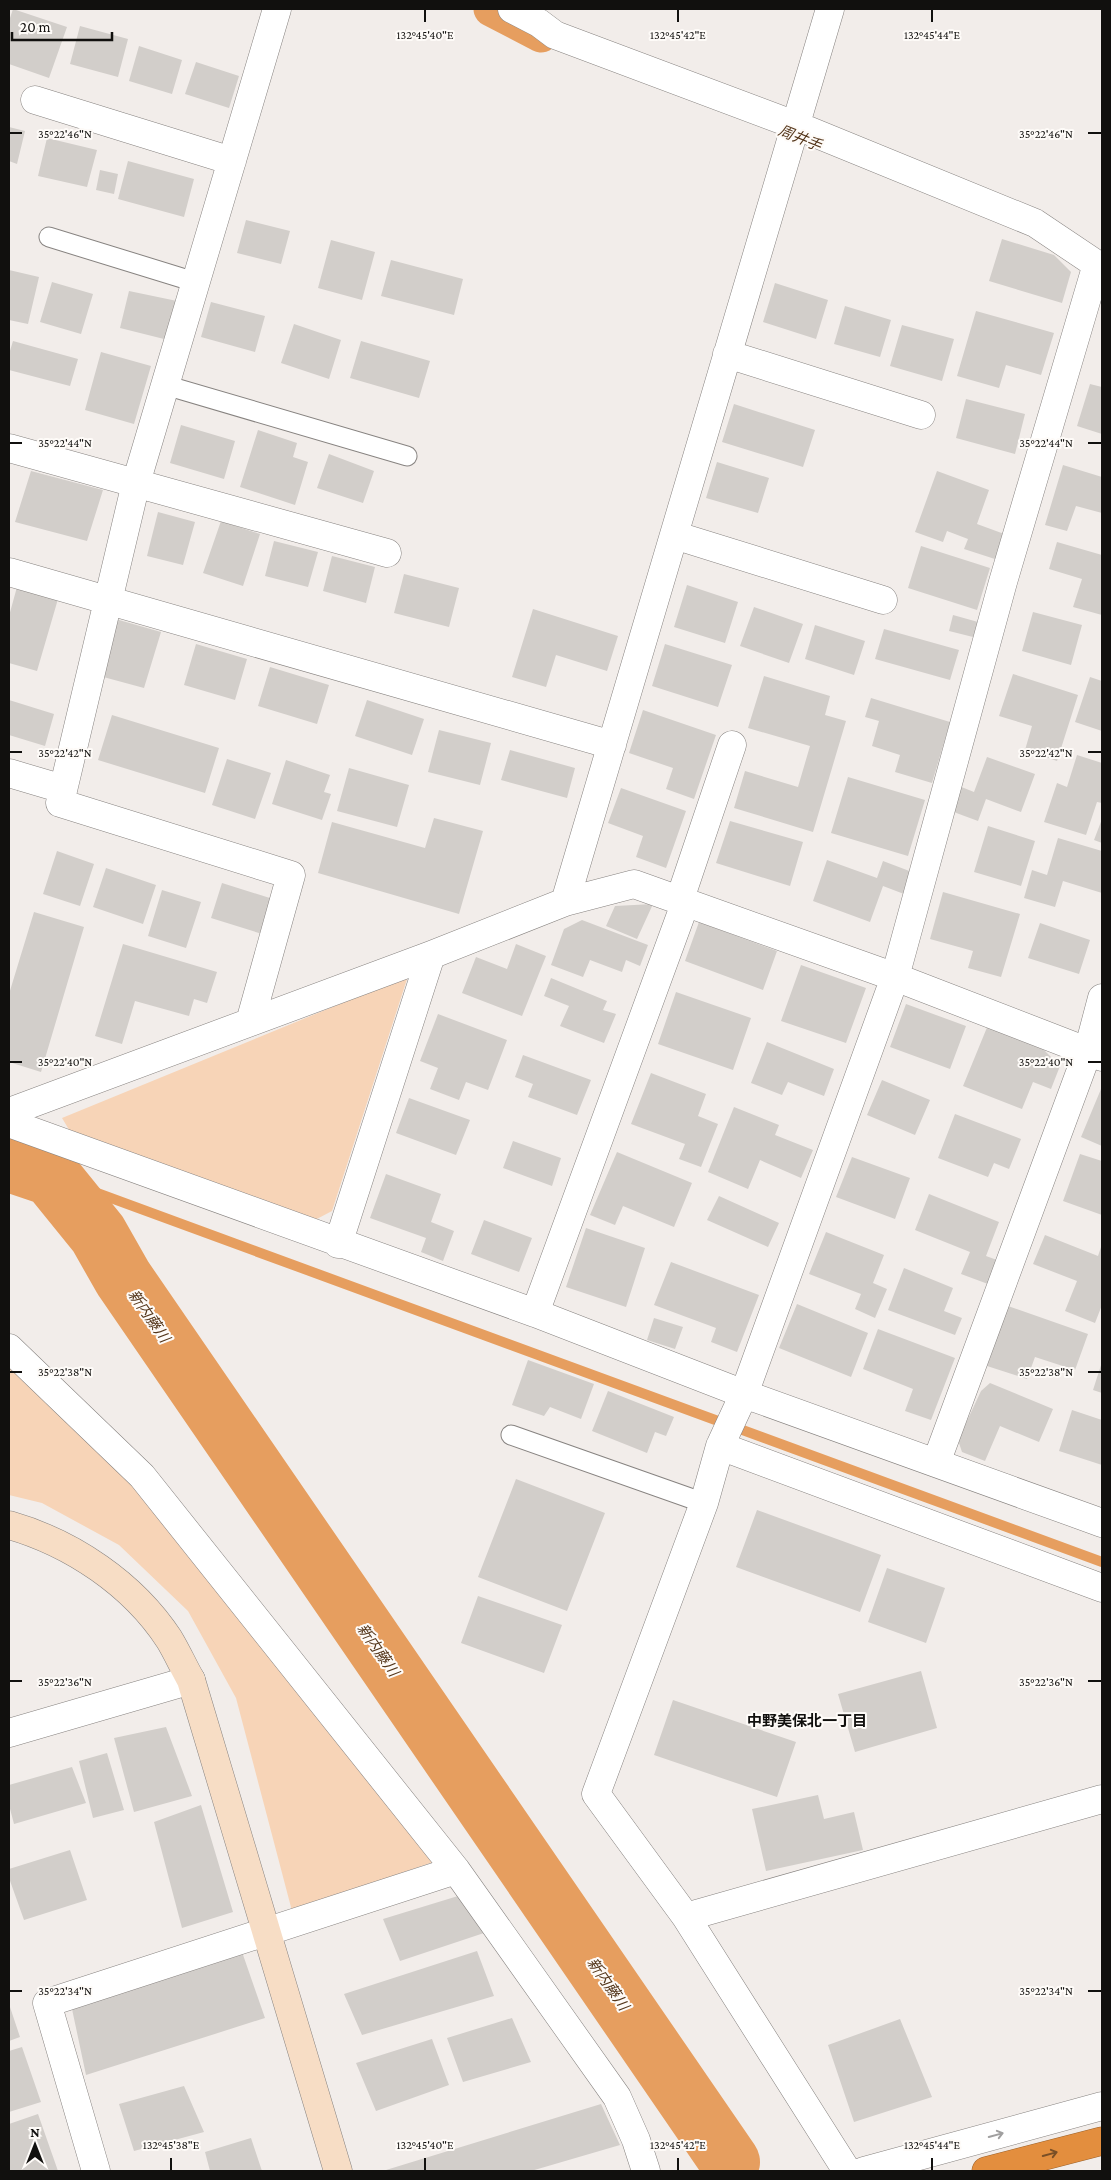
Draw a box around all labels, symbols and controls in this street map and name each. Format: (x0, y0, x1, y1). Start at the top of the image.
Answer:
scale bar (12, 10, 112, 42)
text: 20 m (20, 19, 51, 35)
text: 132°45'40"E (397, 28, 454, 42)
text: 132°45'42"E (650, 28, 706, 42)
text: 132°45'44"E (904, 28, 961, 42)
water label: 周井手 (776, 122, 825, 154)
text: 35°22'46"N (38, 127, 92, 141)
text: 35°22'46"N (1019, 127, 1073, 141)
text: 35°22'44"N (38, 436, 92, 450)
text: 35°22'44"N (1019, 436, 1073, 450)
text: 35°22'42"N (38, 746, 92, 760)
text: 35°22'42"N (1019, 746, 1073, 760)
text: 35°22'40"N (38, 1055, 92, 1069)
text: 35°22'40"N (1019, 1055, 1073, 1069)
water label: 新内藤川 (125, 1287, 174, 1347)
text: 35°22'38"N (38, 1365, 92, 1379)
text: 35°22'38"N (1019, 1365, 1073, 1379)
water label: 新内藤川 (354, 1621, 403, 1681)
text: 35°22'36"N (38, 1675, 92, 1689)
text: 35°22'36"N (1019, 1675, 1073, 1689)
district label: 中野美保北一丁目 (747, 1713, 867, 1729)
water label: 新内藤川 (584, 1955, 633, 2015)
text: 35°22'34"N (38, 1984, 92, 1998)
text: 35°22'34"N (1019, 1984, 1073, 1998)
north arrow (10, 2120, 60, 2170)
text: N (30, 2124, 40, 2140)
one-way arrow (987, 2130, 1003, 2140)
text: 132°45'38"E (143, 2138, 200, 2152)
text: 132°45'40"E (397, 2138, 454, 2152)
text: 132°45'42"E (650, 2138, 706, 2152)
text: 132°45'44"E (904, 2138, 961, 2152)
one-way arrow (1042, 2149, 1058, 2159)

